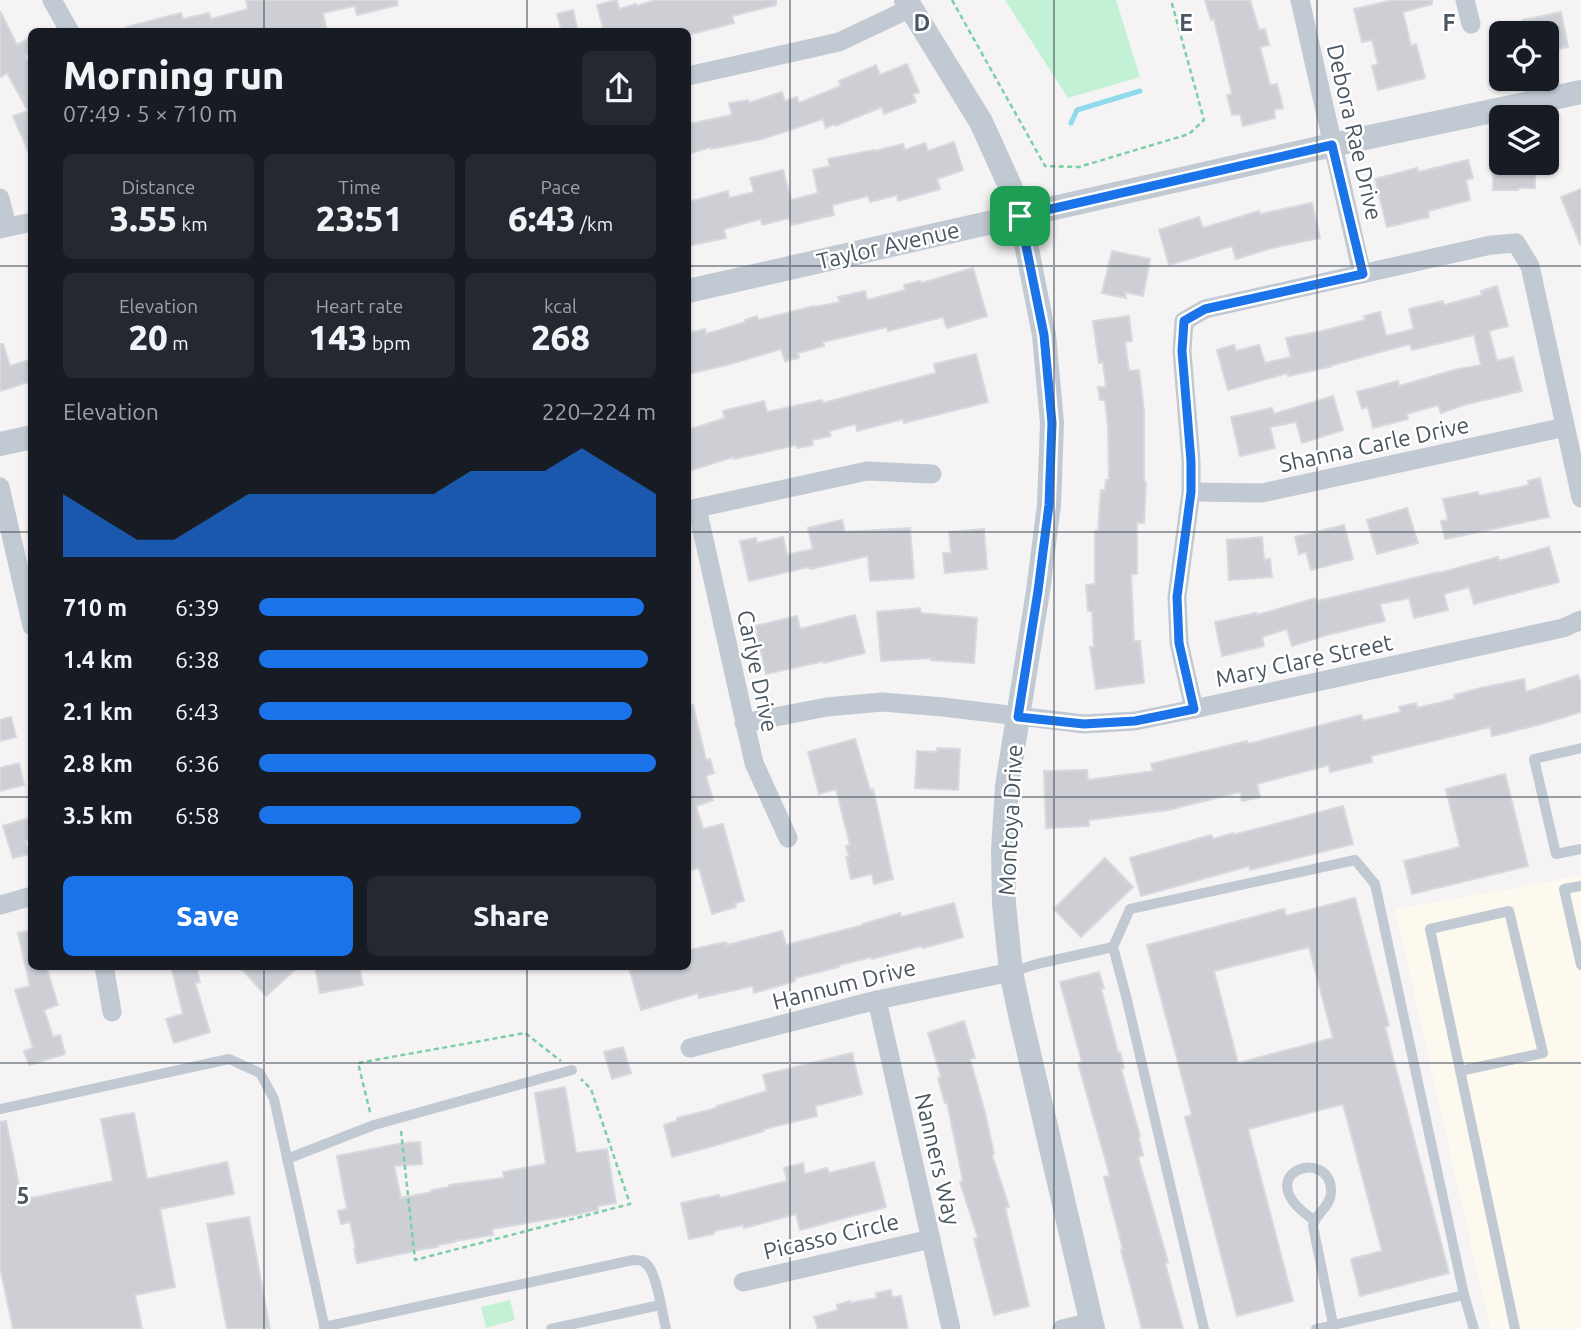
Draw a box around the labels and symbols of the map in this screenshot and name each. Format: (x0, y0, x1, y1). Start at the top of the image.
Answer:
text: D (914, 10, 930, 35)
text: E (1179, 10, 1193, 35)
text: F (1443, 10, 1456, 35)
street label: Debora Rae Drive (1323, 41, 1387, 223)
pin (990, 186, 1050, 246)
street label: Taylor Avenue (814, 216, 962, 274)
street label: Shanna Carle Drive (1277, 412, 1471, 476)
street label: Carlye Drive (733, 608, 783, 734)
street label: Mary Clare Street (1213, 629, 1395, 691)
street label: Montoya Drive (994, 744, 1026, 896)
street label: Hannum Drive (770, 954, 918, 1014)
street label: Nanners Way (911, 1090, 965, 1228)
text: 5 (17, 1183, 29, 1208)
street label: Picasso Circle (761, 1208, 901, 1264)

